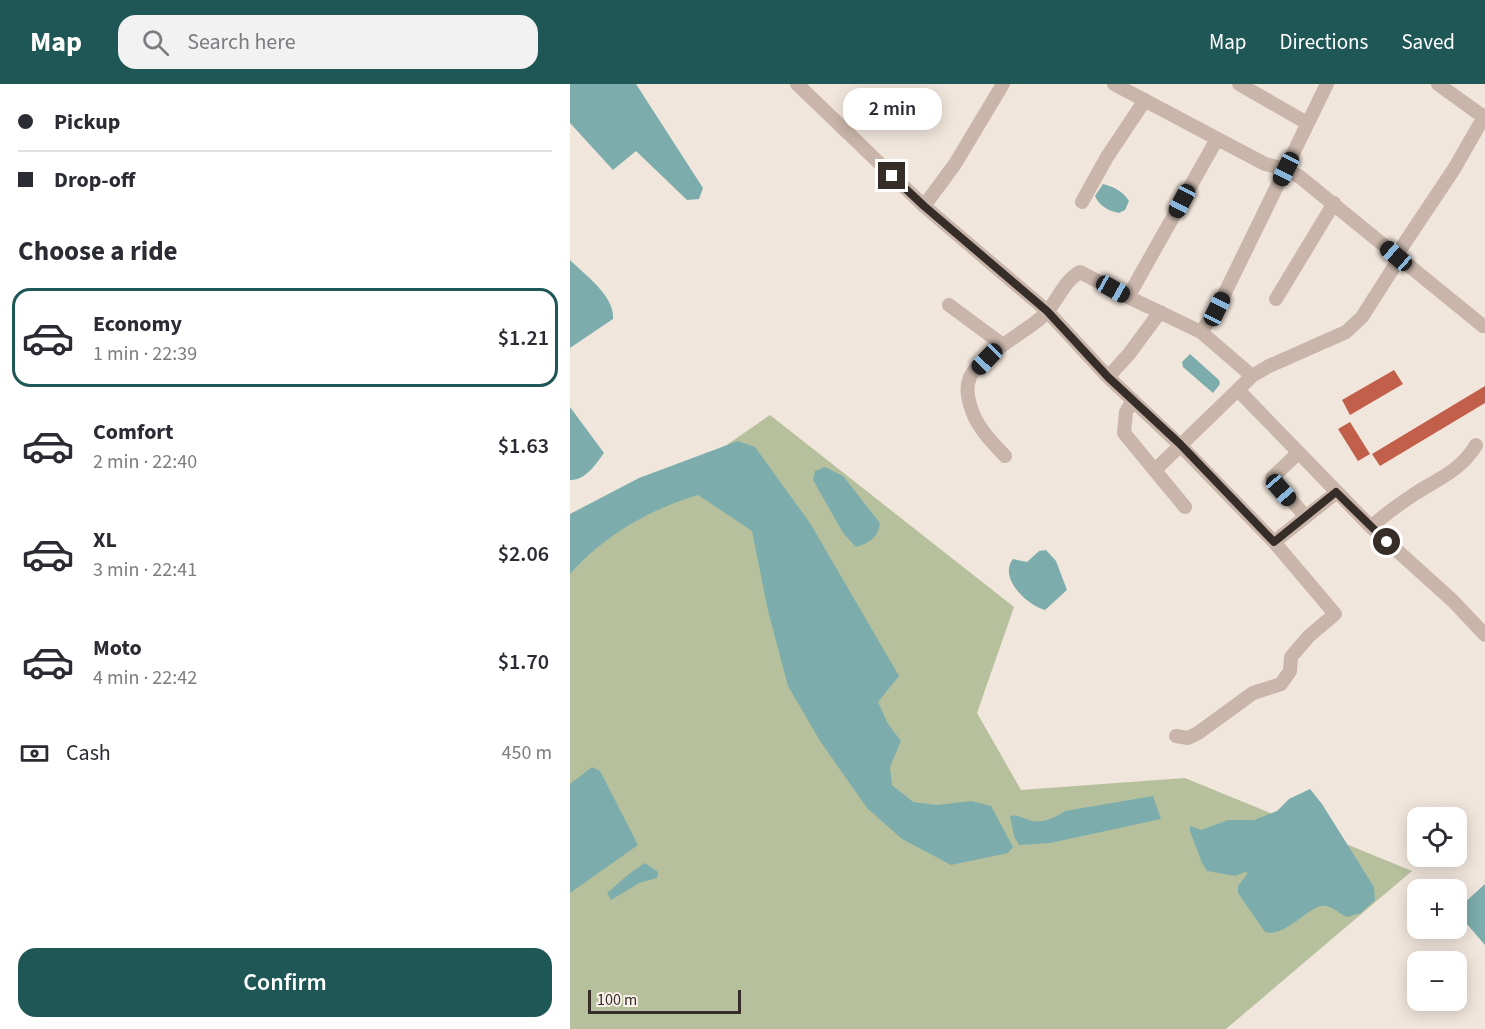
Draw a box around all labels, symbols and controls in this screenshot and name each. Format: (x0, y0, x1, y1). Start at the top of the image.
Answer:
search box (118, 15, 538, 69)
text: Map (30, 22, 82, 62)
icon: search (139, 26, 172, 59)
text: Search here (187, 26, 296, 58)
text: Map (1209, 27, 1247, 57)
text: Directions (1280, 27, 1368, 57)
text: Saved (1401, 27, 1455, 57)
callout: 2 min (842, 89, 942, 131)
text: 2 min (869, 95, 916, 123)
text: Pickup (54, 106, 120, 138)
car (1270, 149, 1302, 189)
route end (878, 162, 905, 189)
text: Drop-off (54, 164, 135, 196)
car (1166, 181, 1198, 221)
text: Choose a ride (18, 232, 178, 271)
car (1377, 237, 1415, 275)
car (1093, 272, 1133, 306)
car (1201, 289, 1233, 329)
text: Economy (93, 308, 182, 340)
icon: car (21, 311, 75, 365)
text: $1.21 (498, 322, 549, 354)
text: 1 min · 22:39 (93, 340, 197, 368)
car (968, 340, 1006, 378)
text: Comfort (93, 416, 174, 448)
icon: car (21, 419, 75, 473)
text: $1.63 (498, 430, 549, 462)
text: 2 min · 22:40 (93, 448, 197, 476)
car (1262, 471, 1300, 509)
text: XL (93, 524, 117, 556)
icon: car (21, 527, 75, 581)
route start (1373, 528, 1400, 555)
text: $2.06 (498, 538, 549, 570)
text: 3 min · 22:41 (93, 556, 197, 584)
text: Moto (93, 632, 142, 664)
icon: car (21, 635, 75, 689)
text: $1.70 (498, 646, 549, 678)
text: 4 min · 22:42 (93, 664, 197, 692)
icon: cash (18, 737, 51, 770)
text: Cash (66, 737, 111, 769)
text: 450 m (502, 739, 552, 767)
map controls (1407, 807, 1467, 1011)
button: locate (1407, 807, 1467, 867)
button: + (1407, 879, 1467, 939)
button: Confirm (18, 948, 552, 1017)
button: − (1407, 951, 1467, 1011)
scale bar (588, 987, 741, 1014)
text: 100 m (597, 989, 637, 1011)

